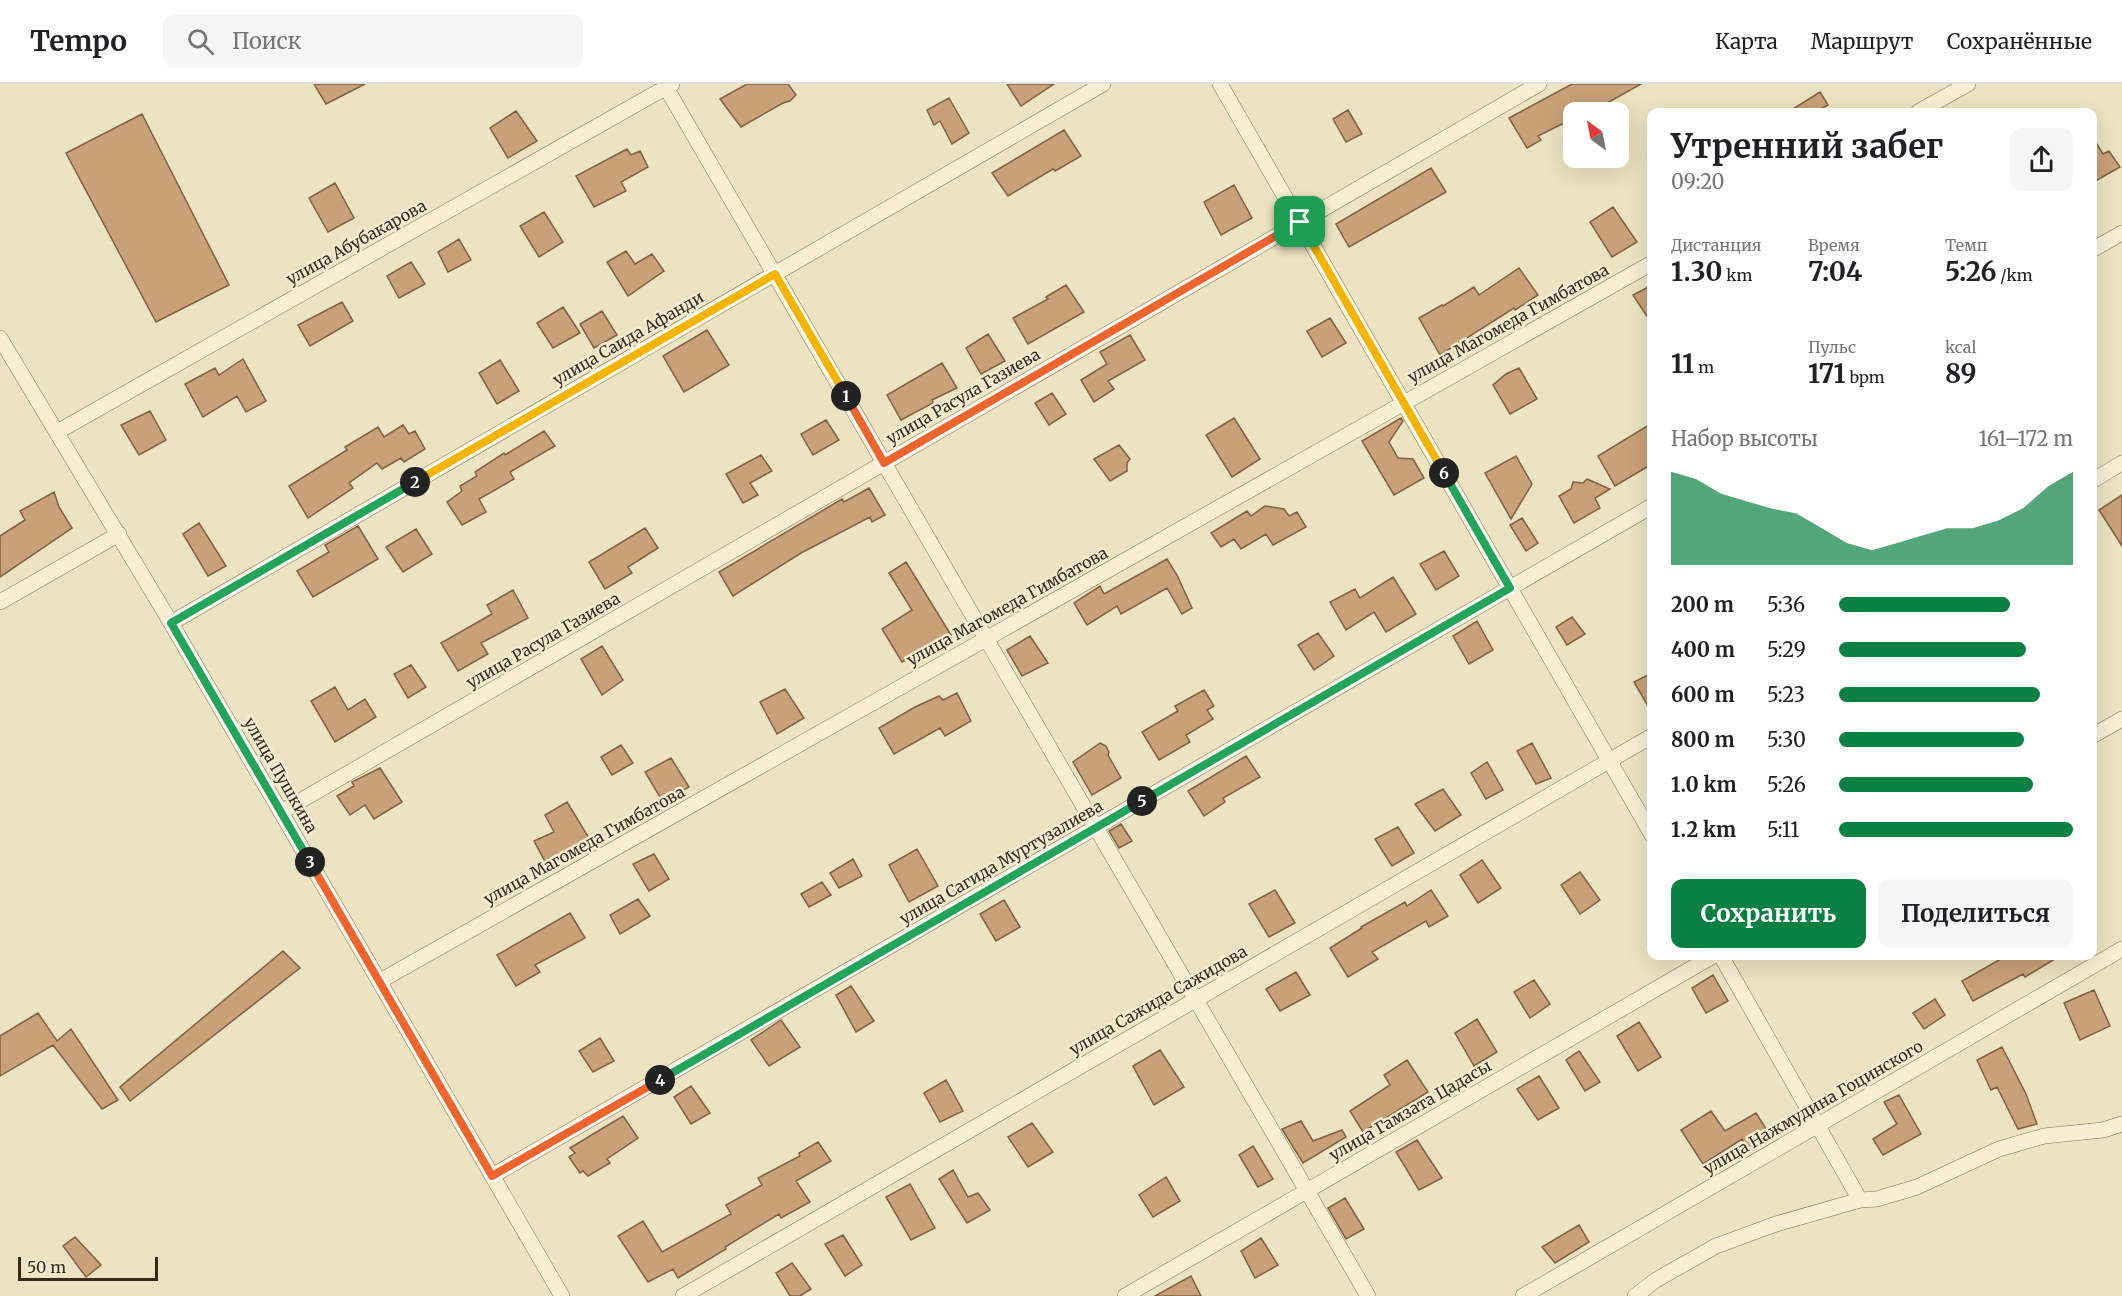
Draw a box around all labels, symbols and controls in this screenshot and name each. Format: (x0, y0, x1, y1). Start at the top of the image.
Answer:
search box (163, 14, 583, 68)
text: Tempo (30, 23, 127, 59)
icon: search (184, 25, 217, 58)
text: Поиск (232, 27, 302, 55)
text: Карта (1715, 28, 1778, 55)
text: Маршрут (1811, 28, 1914, 55)
text: Сохранённые (1947, 28, 2092, 55)
north arrow (1563, 102, 1629, 168)
map controls (1563, 102, 1629, 168)
text: Утренний забег (1671, 126, 1943, 167)
button: share (2010, 128, 2073, 191)
text: 09:20 (1671, 169, 1725, 194)
street label: улица Абубакарова (282, 195, 430, 289)
pin (1274, 196, 1325, 247)
icon: arrive (1283, 205, 1316, 238)
text: Дистанция (1671, 235, 1762, 255)
text: Время (1808, 235, 1860, 255)
text: Темп (1945, 235, 1987, 255)
text: 1.30 (1671, 255, 1723, 288)
text: 7:04 (1808, 255, 1862, 288)
text: 5:26 (1945, 255, 1997, 288)
street label: улица Магомеда Гимбатова (1404, 259, 1612, 387)
text: km (1723, 265, 1752, 285)
text: /km (1997, 265, 2033, 285)
street label: улица Саида Афанди (549, 287, 707, 389)
text: Пульс (1808, 337, 1856, 357)
text: kcal (1945, 337, 1976, 357)
street label: улица Расула Газиева (883, 344, 1044, 448)
text: 11 (1671, 347, 1694, 380)
text: m (1694, 357, 1714, 377)
text: 171 (1808, 357, 1846, 390)
text: 89 (1945, 357, 1977, 390)
text: bpm (1846, 367, 1885, 387)
pin: 1 (831, 381, 861, 411)
text: 1 (842, 386, 850, 406)
text: Набор высоты (1671, 426, 1818, 451)
text: 161–172 m (1978, 426, 2073, 451)
pin: 6 (1429, 458, 1459, 488)
text: 6 (1439, 463, 1449, 483)
pin: 2 (400, 467, 430, 497)
text: 2 (410, 472, 420, 492)
street label: улица Магомеда Гимбатова (903, 542, 1111, 670)
street label: улица Расула Газиева (463, 588, 624, 692)
text: 200 m (1671, 592, 1734, 617)
text: 5:36 (1767, 592, 1805, 617)
text: 400 m (1671, 637, 1735, 662)
text: 5:29 (1767, 637, 1806, 662)
text: 600 m (1671, 682, 1735, 707)
text: 5:23 (1767, 682, 1805, 707)
street label: улица Пушкина (240, 714, 322, 837)
text: 800 m (1671, 727, 1735, 752)
text: 5:30 (1767, 727, 1806, 752)
text: 1.0 km (1671, 772, 1737, 797)
text: 5:26 (1767, 772, 1806, 797)
street label: улица Магомеда Гимбатова (480, 781, 688, 909)
pin: 5 (1127, 786, 1157, 816)
text: 5 (1137, 791, 1147, 811)
street label: улица Сагида Муртузалиева (896, 795, 1107, 929)
text: 1.2 km (1671, 817, 1736, 842)
text: 5:11 (1767, 817, 1799, 842)
pin: 3 (295, 847, 325, 877)
text: 3 (305, 852, 315, 872)
button: Сохранить (1671, 879, 1866, 948)
button: Поделиться (1878, 879, 2073, 948)
street label: улица Сажида Сажидова (1066, 941, 1251, 1059)
street label: улица Нажмудина Гоцинского (1700, 1036, 1926, 1178)
street label: улица Гамзата Цадасы (1325, 1055, 1495, 1165)
pin: 4 (645, 1065, 675, 1095)
text: 4 (655, 1070, 665, 1090)
scale bar (18, 1254, 158, 1282)
text: 50 m (27, 1257, 66, 1277)

